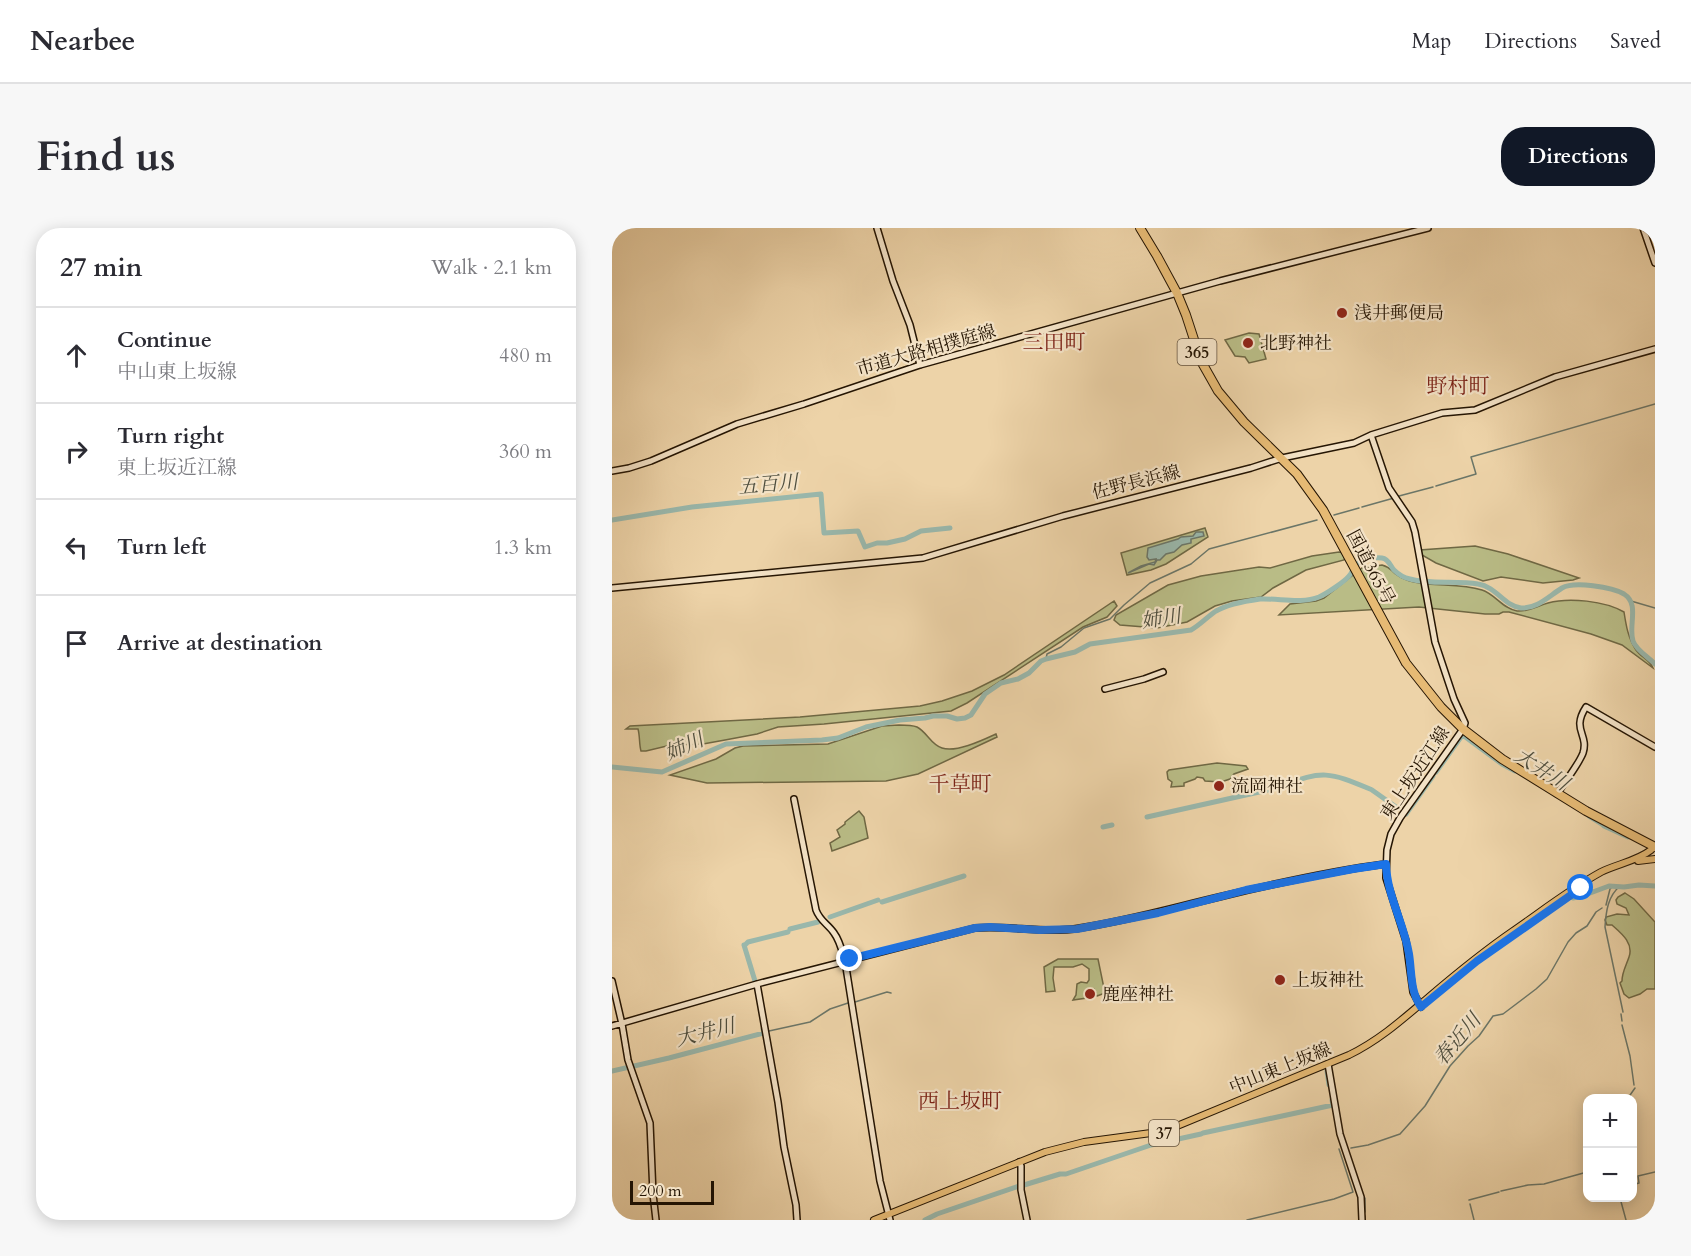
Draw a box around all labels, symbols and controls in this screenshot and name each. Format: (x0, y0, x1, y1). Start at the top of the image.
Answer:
text: Nearbee (30, 22, 135, 60)
text: Map (1411, 27, 1451, 56)
text: Directions (1484, 27, 1577, 56)
text: Saved (1610, 27, 1661, 56)
button: Directions (1501, 127, 1655, 186)
text: Find us (36, 128, 176, 185)
text: 27 min (60, 250, 143, 285)
text: Walk · 2.1 km (431, 254, 552, 281)
place label: 浅井郵便局 (1354, 301, 1444, 326)
marker: 浅井郵便局 (1335, 306, 1349, 320)
street label: 市道大路相撲庭線 (853, 319, 999, 382)
text: Continue (117, 325, 212, 355)
district label: 三田町 (1023, 328, 1086, 357)
place label: 北野神社 (1260, 331, 1332, 356)
marker: 北野神社 (1241, 336, 1255, 350)
icon: ahead (60, 339, 93, 372)
road number: 365 (1178, 339, 1216, 365)
text: 480 m (499, 342, 552, 369)
text: 中山東上坂線 (117, 358, 237, 385)
district label: 野村町 (1427, 372, 1490, 401)
text: Turn right (117, 421, 224, 451)
icon: right (60, 435, 93, 468)
text: 360 m (499, 438, 552, 465)
text: 東上坂近江線 (117, 454, 237, 481)
street label: 佐野長浜線 (1089, 459, 1183, 506)
water label: 五百川 (737, 468, 801, 501)
street label: 国道365号 (1340, 525, 1401, 609)
icon: left (60, 531, 93, 564)
text: Turn left (117, 532, 206, 562)
text: 1.3 km (493, 534, 552, 561)
water label: 姉川 (1139, 602, 1185, 635)
icon: arrive (60, 627, 93, 660)
text: Arrive at destination (117, 628, 322, 658)
street label: 東上坂近江線 (1375, 722, 1456, 825)
water label: 姉川 (660, 725, 710, 767)
water label: 大井川 (1509, 742, 1576, 798)
district label: 千草町 (929, 770, 992, 799)
place label: 流岡神社 (1231, 774, 1303, 799)
marker: 流岡神社 (1212, 779, 1226, 793)
route start (1567, 874, 1593, 900)
route end (836, 945, 862, 971)
place label: 上坂神社 (1292, 968, 1364, 993)
marker: 上坂神社 (1273, 973, 1287, 987)
place label: 鹿座神社 (1102, 982, 1174, 1007)
marker: 鹿座神社 (1083, 987, 1097, 1001)
water label: 春近川 (1428, 1006, 1488, 1071)
water label: 大井川 (673, 1012, 739, 1053)
street label: 中山東上坂線 (1225, 1037, 1335, 1100)
district label: 西上坂町 (918, 1087, 1002, 1116)
map controls (1583, 1094, 1637, 1202)
button: + (1583, 1094, 1637, 1148)
road number: 37 (1149, 1120, 1179, 1146)
button: − (1583, 1148, 1637, 1202)
scale bar (630, 1178, 714, 1206)
text: 200 m (639, 1180, 681, 1202)

